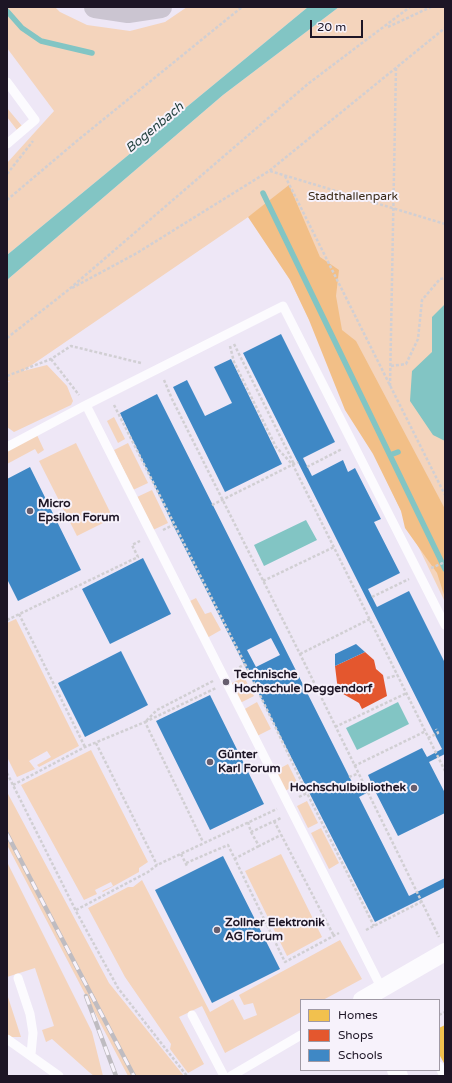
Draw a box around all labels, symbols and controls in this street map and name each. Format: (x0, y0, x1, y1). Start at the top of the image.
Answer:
scale bar (312, 12, 365, 38)
text: 20 m (317, 20, 346, 34)
water label: Bogenbach (123, 99, 187, 157)
park label: Stadthallenpark (308, 190, 398, 204)
place label: Micro Epsilon Forum (38, 497, 120, 525)
marker: Micro Epsilon Forum (25, 506, 35, 516)
place label: Technische Hochschule Deggendorf (234, 668, 372, 696)
marker: Technische Hochschule Deggendorf (221, 677, 231, 687)
place label: Günter Karl Forum (218, 748, 281, 776)
marker: Günter Karl Forum (205, 757, 215, 767)
place label: Hochschulbibliothek (290, 781, 406, 795)
marker: Hochschulbibliothek (409, 783, 419, 793)
place label: Zollner Elektronik AG Forum (225, 916, 325, 944)
marker: Zollner Elektronik AG Forum (212, 925, 222, 935)
legend (300, 999, 440, 1071)
text: Homes (338, 1008, 378, 1022)
text: Shops (338, 1028, 373, 1042)
text: Schools (338, 1048, 382, 1062)

